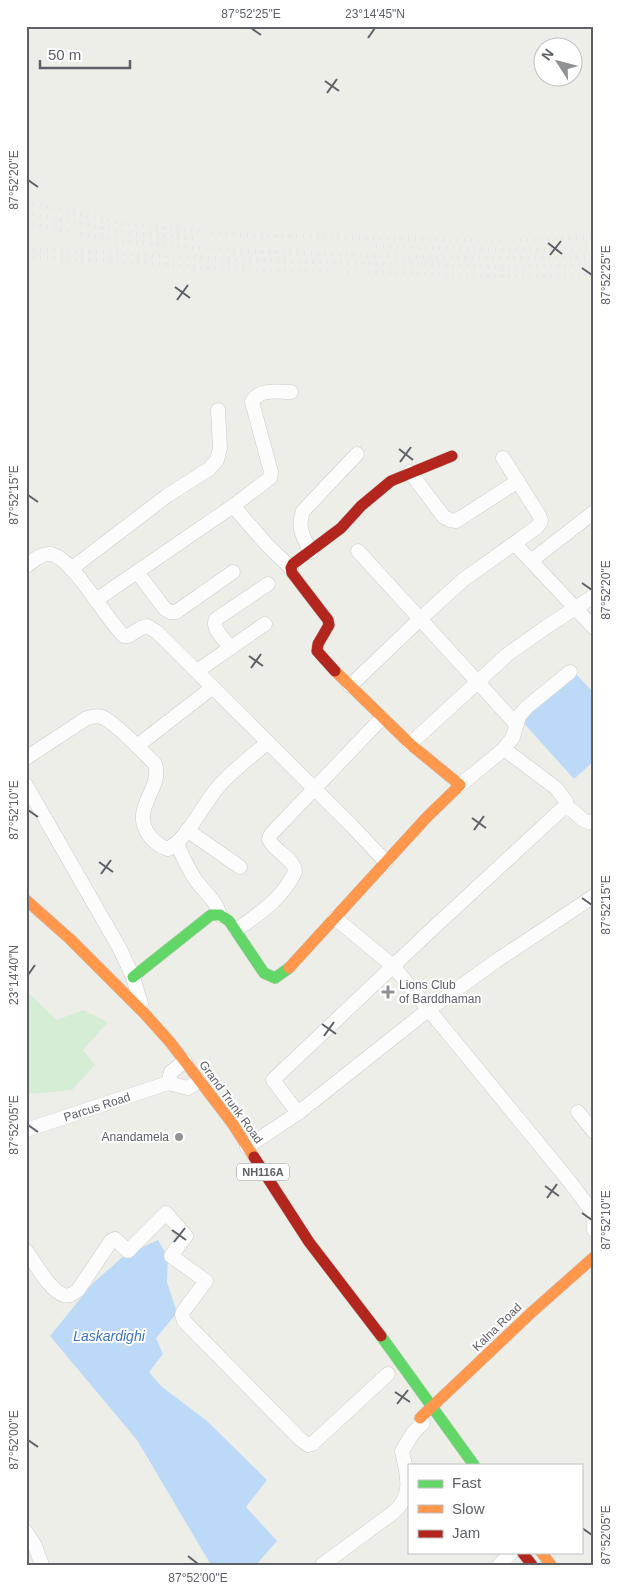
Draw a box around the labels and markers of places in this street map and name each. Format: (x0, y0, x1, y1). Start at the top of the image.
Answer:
place label: Lions Club of Barddhaman (399, 978, 481, 1006)
marker: Lions Club of Barddhaman (381, 985, 395, 999)
place label: Anandamela (102, 1130, 169, 1144)
marker: Anandamela (173, 1131, 185, 1143)

